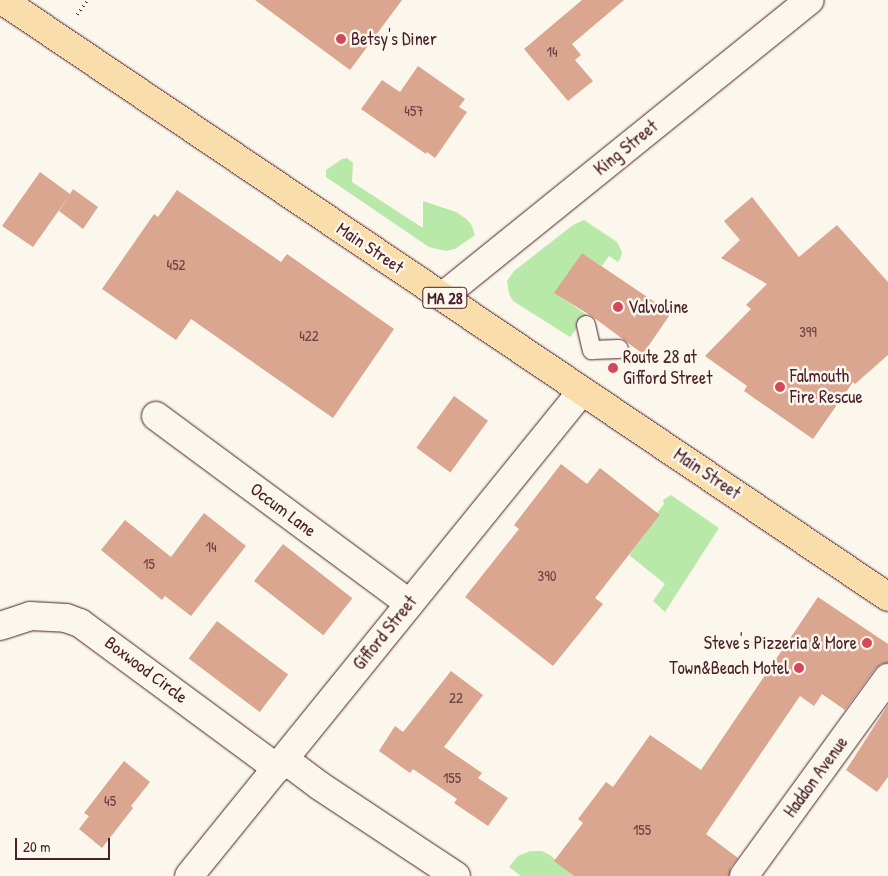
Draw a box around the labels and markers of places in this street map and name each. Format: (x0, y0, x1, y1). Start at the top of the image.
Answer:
place label: Betsy's Diner (351, 28, 437, 50)
marker: Betsy's Diner (335, 33, 347, 45)
place label: Valvoline (628, 296, 689, 318)
marker: Valvoline (612, 301, 624, 313)
place label: Route 28 at Gifford Street (623, 347, 712, 389)
marker: Route 28 at Gifford Street (607, 362, 619, 374)
place label: Falmouth Fire Rescue (790, 366, 863, 408)
marker: Falmouth Fire Rescue (774, 381, 786, 393)
place label: Steve's Pizzeria & More (704, 632, 857, 654)
marker: Steve's Pizzeria & More (861, 637, 873, 649)
place label: Town&Beach Motel (669, 657, 789, 679)
marker: Town&Beach Motel (793, 662, 805, 674)

